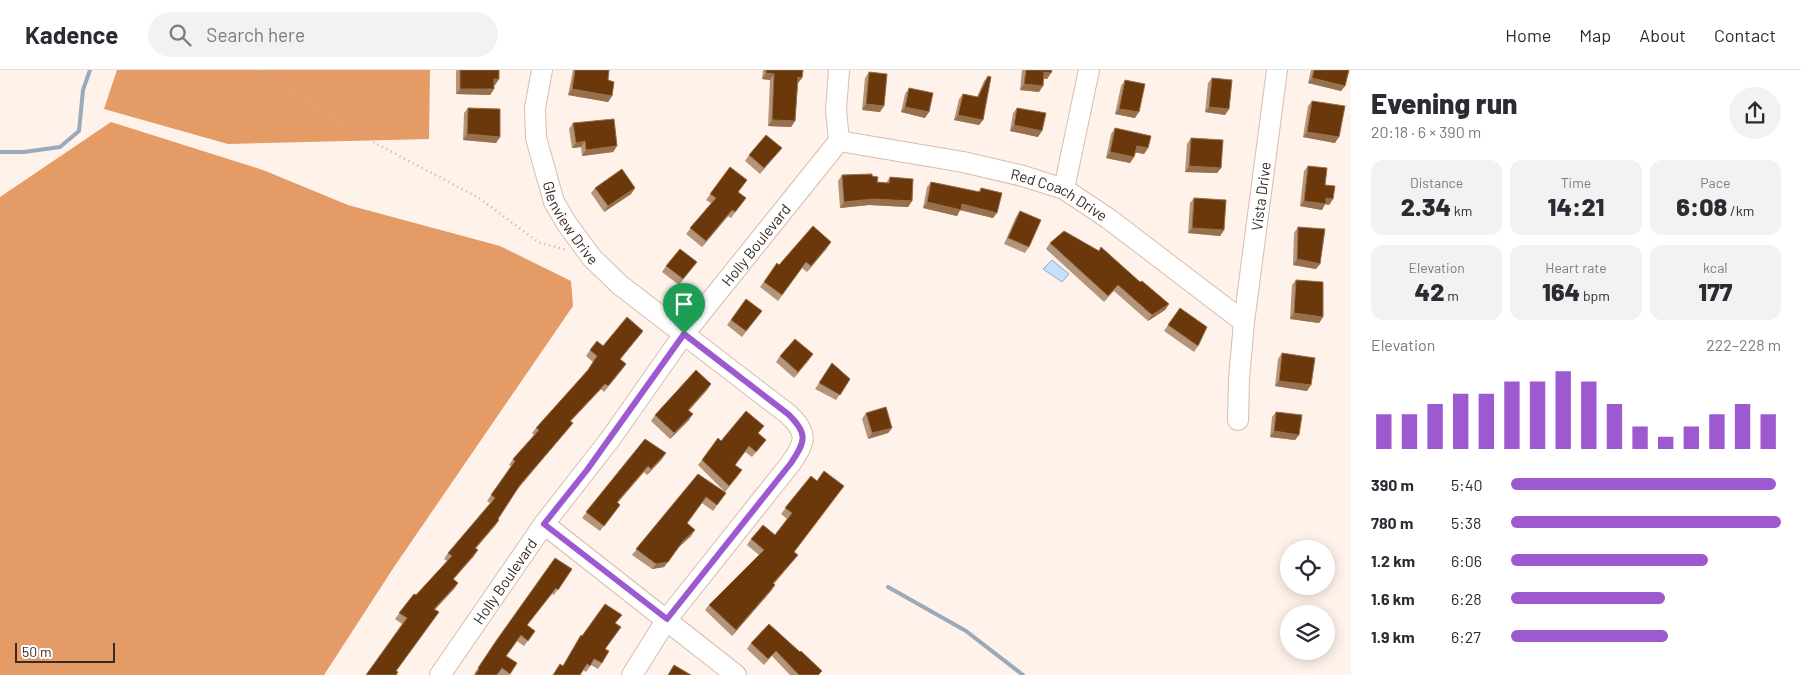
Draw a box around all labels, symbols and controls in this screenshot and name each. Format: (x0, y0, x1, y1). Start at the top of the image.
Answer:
search box (148, 12, 498, 57)
text: Kadence (25, 20, 118, 49)
icon: search (166, 21, 194, 49)
text: Search here (206, 23, 305, 46)
text: Home (1505, 24, 1551, 46)
text: Map (1579, 24, 1611, 46)
text: About (1639, 24, 1686, 46)
text: Contact (1714, 24, 1776, 46)
text: Evening run (1371, 86, 1517, 120)
button: share (1729, 87, 1781, 139)
text: 20:18 · 6 × 390 m (1371, 122, 1481, 141)
street label: Vista Drive (1247, 161, 1274, 232)
street label: Red Coach Drive (1009, 164, 1111, 224)
text: Distance (1410, 174, 1463, 191)
text: Time (1561, 174, 1591, 191)
text: Pace (1700, 174, 1730, 191)
street label: Glenview Drive (540, 179, 602, 268)
text: 2.34 (1401, 191, 1451, 221)
text: 14:21 (1548, 191, 1604, 221)
text: 6:08 (1676, 191, 1727, 221)
street label: Holly Boulevard (717, 200, 794, 289)
text: km (1451, 202, 1472, 219)
text: /km (1727, 202, 1754, 219)
text: Elevation (1408, 259, 1465, 276)
text: Heart rate (1545, 259, 1607, 276)
text: kcal (1703, 259, 1728, 276)
text: 42 (1415, 276, 1444, 306)
text: 164 (1542, 276, 1580, 306)
text: 177 (1698, 276, 1732, 306)
pin (663, 283, 705, 334)
text: m (1444, 287, 1459, 304)
text: bpm (1580, 287, 1610, 304)
icon: arrive (670, 290, 698, 318)
text: Elevation (1371, 335, 1435, 354)
text: 222–228 m (1706, 335, 1781, 354)
text: 390 m (1371, 475, 1414, 494)
text: 5:40 (1451, 475, 1483, 494)
text: 780 m (1371, 513, 1413, 532)
text: 5:38 (1451, 513, 1481, 532)
street label: Holly Boulevard (469, 535, 540, 627)
map controls (1280, 540, 1335, 660)
button: locate (1280, 540, 1335, 595)
text: 1.2 km (1371, 551, 1415, 570)
text: 6:06 (1451, 551, 1482, 570)
text: 1.6 km (1371, 589, 1415, 608)
text: 6:28 (1451, 589, 1482, 608)
button: layers (1280, 605, 1335, 660)
text: 1.9 km (1371, 627, 1415, 646)
text: 6:27 (1451, 627, 1481, 646)
scale bar (15, 640, 115, 663)
text: 50 m (22, 643, 51, 660)

